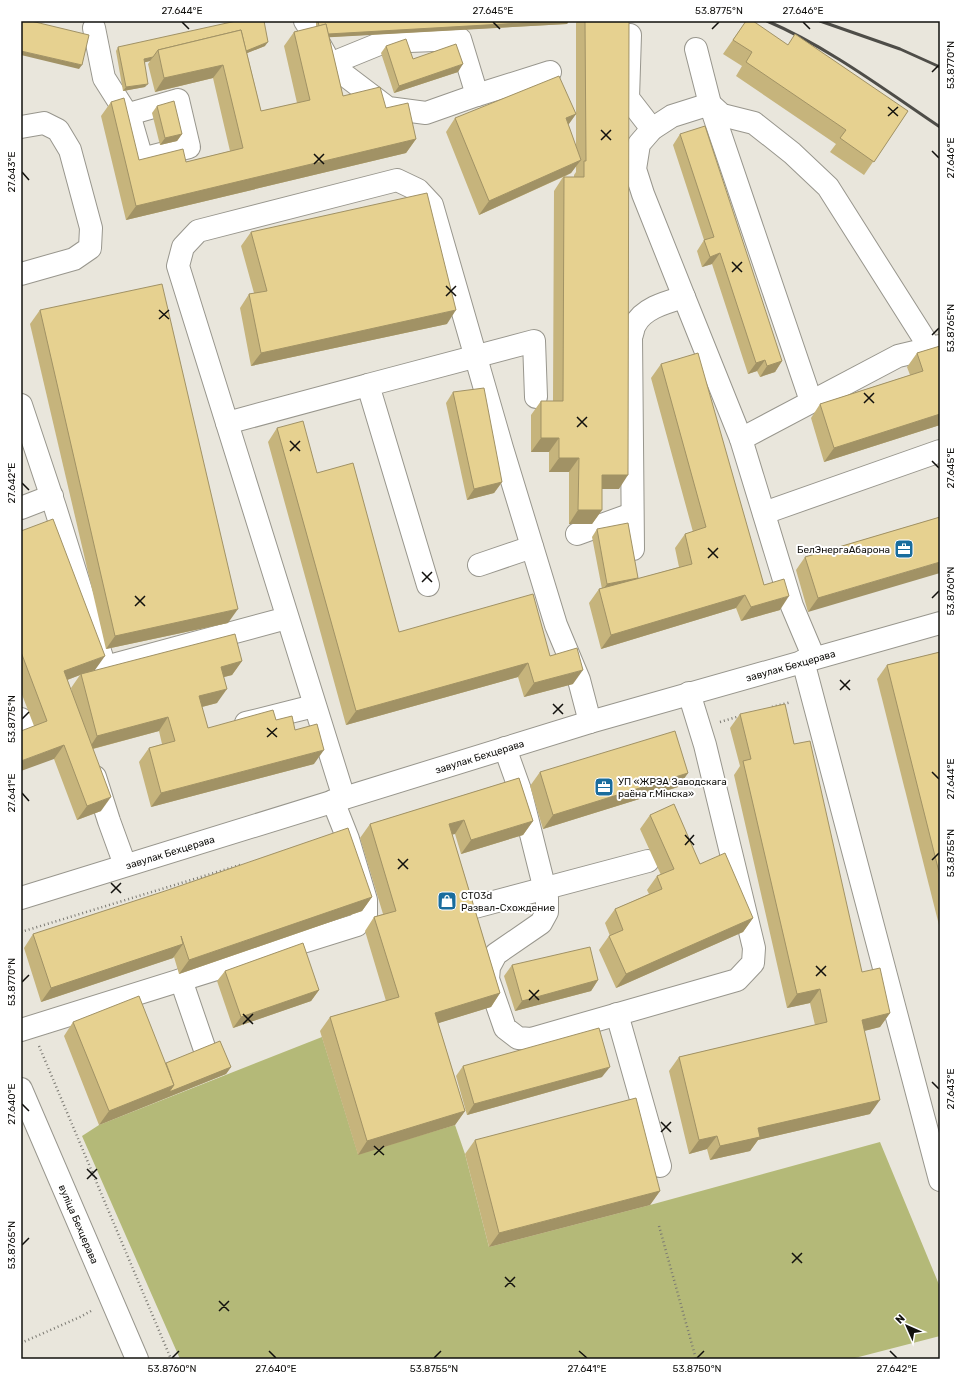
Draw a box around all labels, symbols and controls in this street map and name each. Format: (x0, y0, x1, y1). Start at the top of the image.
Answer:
text: 27.644°E (161, 5, 203, 17)
text: 27.645°E (473, 5, 513, 17)
text: 53.8775°N (695, 5, 743, 17)
text: 27.646°E (783, 5, 823, 17)
text: 53.8770°N (945, 41, 957, 89)
text: 27.646°E (945, 138, 957, 178)
text: 27.643°E (6, 152, 18, 192)
text: 53.8765°N (945, 304, 957, 352)
text: 27.645°E (945, 448, 957, 488)
text: 27.642°E (6, 463, 18, 503)
office icon: БелЭнергаАбарона (893, 538, 915, 560)
place label: БелЭнергаАбарона (797, 544, 890, 556)
text: 53.8760°N (945, 567, 957, 615)
street label: завулак Бехцерава (745, 648, 837, 685)
text: 53.8775°N (6, 695, 18, 743)
street label: завулак Бехцерава (434, 738, 526, 777)
text: 27.644°E (945, 758, 957, 800)
text: 27.641°E (6, 773, 18, 813)
office icon: УП «ЖРЭА Заводскага раёна г.Мінска» (593, 776, 615, 798)
place label: УП «ЖРЭА Заводскага раёна г.Мінска» (618, 776, 727, 800)
text: 53.8755°N (945, 829, 957, 877)
street label: завулак Бехцерава (124, 833, 216, 872)
shop icon: СТО3d Развал-Схождение (436, 890, 458, 912)
place label: СТО3d Развал-Схождение (461, 890, 555, 914)
text: 53.8770°N (6, 958, 18, 1006)
text: 27.643°E (945, 1069, 957, 1109)
text: 27.640°E (6, 1083, 18, 1125)
street label: вуліца Бехцерава (56, 1183, 100, 1266)
text: 53.8765°N (6, 1221, 18, 1269)
north arrow (887, 1306, 927, 1346)
text: N (893, 1312, 908, 1327)
text: 53.8760°N (148, 1363, 196, 1375)
text: 27.640°E (255, 1363, 297, 1375)
text: 53.8755°N (410, 1363, 458, 1375)
text: 27.641°E (567, 1363, 607, 1375)
text: 53.8750°N (673, 1363, 722, 1375)
text: 27.642°E (877, 1363, 917, 1375)

